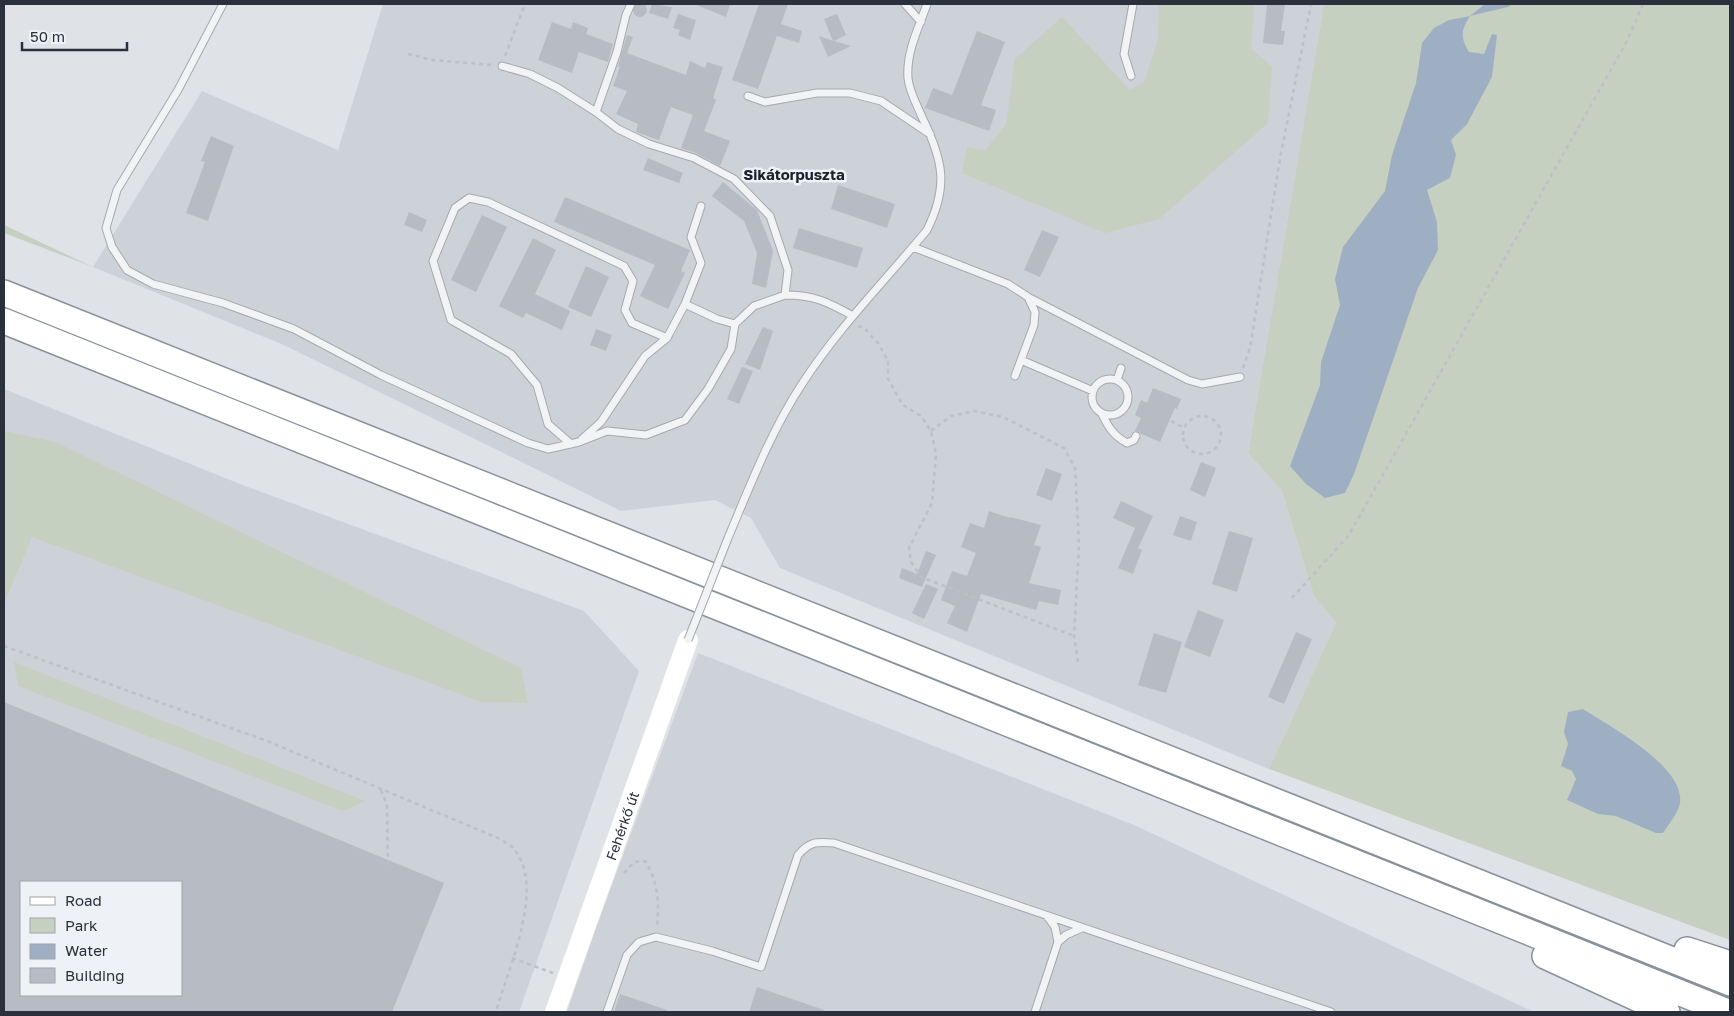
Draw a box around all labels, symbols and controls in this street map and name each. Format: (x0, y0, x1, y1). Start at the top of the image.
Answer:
scale bar (22, 20, 128, 52)
text: 50 m (30, 27, 65, 45)
district label: Sikátorpuszta (743, 165, 845, 183)
street label: Fehérkő út (602, 789, 642, 862)
legend (20, 881, 182, 996)
text: Road (65, 891, 102, 909)
text: Park (65, 916, 98, 934)
text: Water (65, 941, 108, 959)
text: Building (65, 966, 125, 984)

